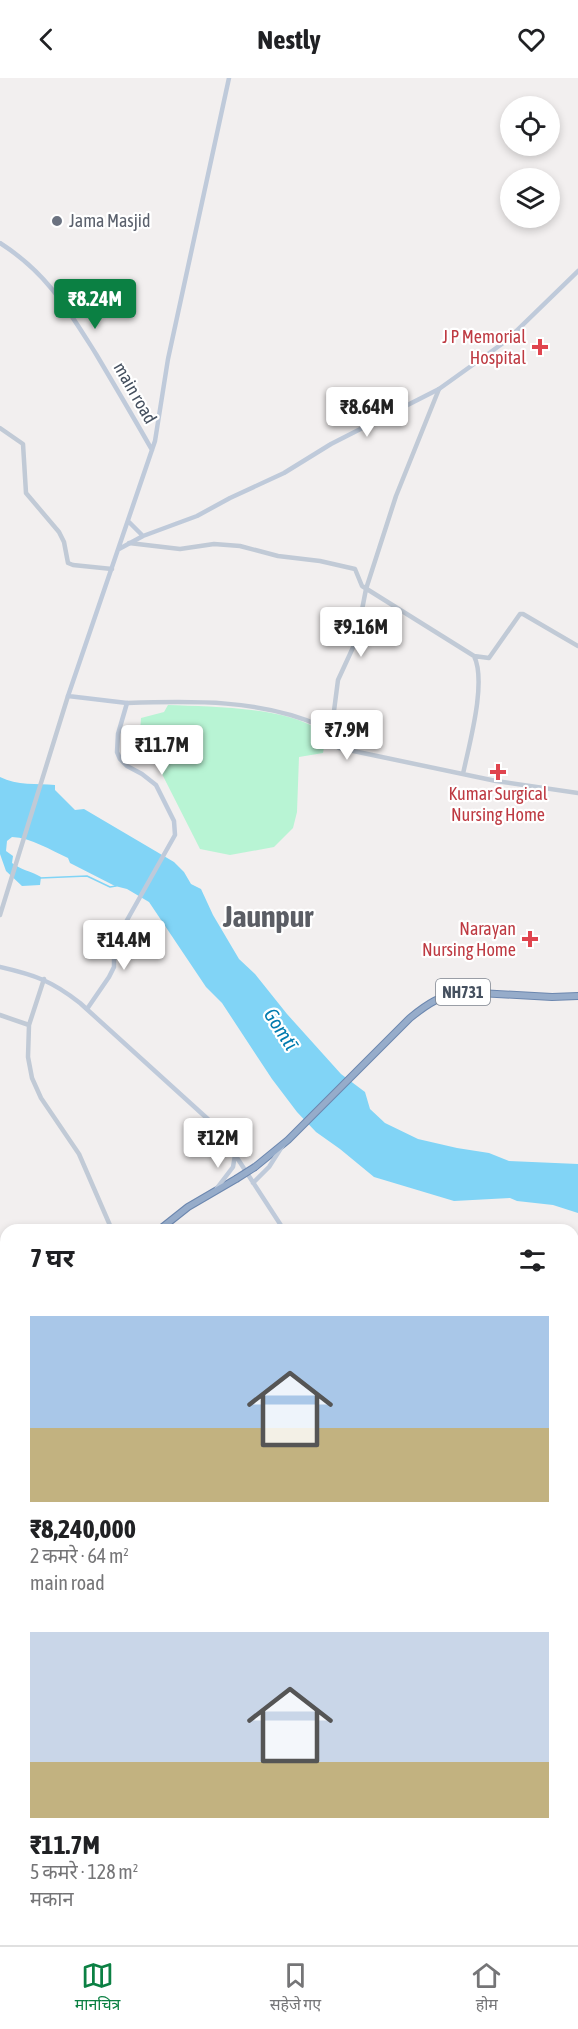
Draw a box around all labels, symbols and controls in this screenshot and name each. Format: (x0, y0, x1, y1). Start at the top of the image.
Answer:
icon: back (30, 23, 63, 56)
icon: heart (515, 23, 548, 56)
text: Nestly (257, 24, 321, 55)
map controls (500, 96, 560, 228)
button: locate (500, 96, 560, 156)
button: layers (500, 168, 560, 228)
place label: Jama Masjid (69, 210, 151, 231)
marker: Jama Masjid (50, 214, 64, 228)
pin: ₹8.24M (46, 279, 144, 330)
text: ₹8.24M (68, 287, 122, 310)
place label: J P Memorial Hospital (442, 326, 526, 368)
marker: J P Memorial Hospital (531, 338, 549, 356)
street label: main road (110, 358, 161, 427)
pin: ₹8.64M (318, 387, 416, 438)
text: ₹8.64M (340, 395, 394, 418)
pin: ₹9.16M (312, 607, 410, 658)
text: ₹9.16M (334, 615, 388, 638)
pin: ₹7.9M (305, 710, 389, 761)
text: ₹7.9M (325, 718, 369, 741)
pin: ₹11.7M (113, 725, 211, 776)
text: ₹11.7M (135, 733, 189, 756)
marker: Kumar Surgical Nursing Home (489, 763, 507, 781)
place label: Kumar Surgical Nursing Home (448, 783, 548, 825)
district label: Jaunpur (222, 899, 314, 933)
place label: Narayan Nursing Home (422, 918, 516, 960)
pin: ₹14.4M (75, 920, 173, 971)
text: ₹14.4M (97, 928, 151, 951)
marker: Narayan Nursing Home (521, 930, 539, 948)
road number: NH731 (436, 979, 490, 1005)
water label: Gomtī (260, 1004, 304, 1055)
pin: ₹12M (182, 1118, 254, 1169)
text: ₹12M (198, 1126, 238, 1149)
text: 7 घर (30, 1243, 74, 1273)
icon: filters (516, 1244, 549, 1277)
icon: home (236, 1355, 344, 1463)
text: ₹8,240,000 (30, 1514, 136, 1544)
text: 2 कमरे · 64 m² (30, 1544, 129, 1567)
text: main road (30, 1571, 105, 1594)
icon: home (236, 1671, 344, 1779)
text: ₹11.7M (30, 1830, 100, 1860)
text: 5 कमरे · 128 m² (30, 1860, 138, 1883)
text: मकान (30, 1887, 74, 1910)
tab: मानचित्र (75, 1959, 120, 2017)
tab: सहेजे गए (270, 1959, 321, 2017)
tab: होम (470, 1959, 503, 2017)

